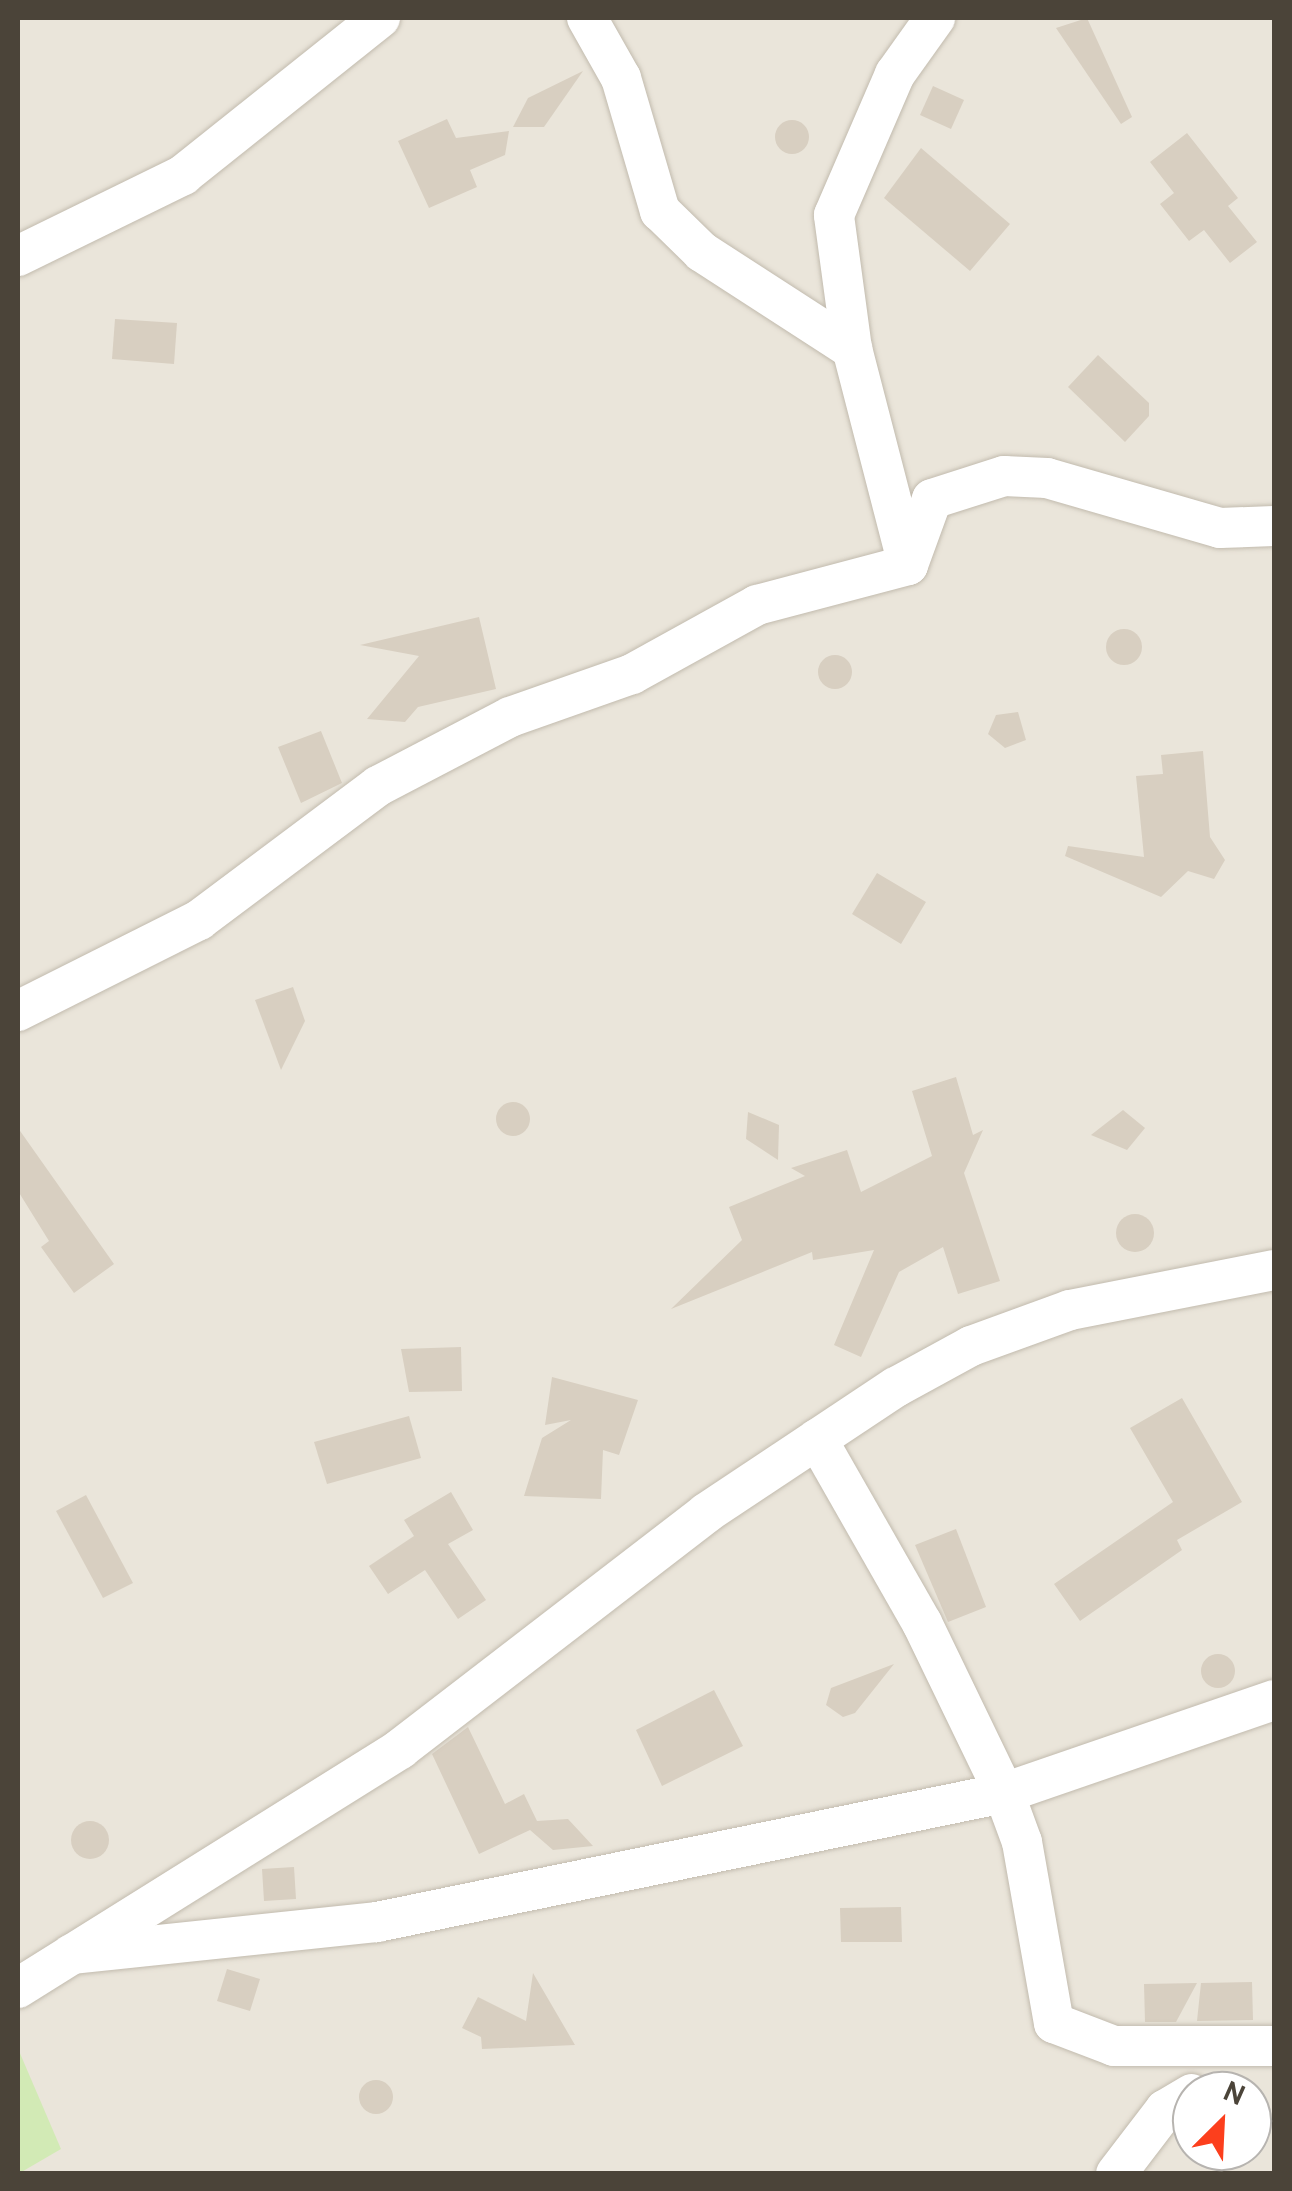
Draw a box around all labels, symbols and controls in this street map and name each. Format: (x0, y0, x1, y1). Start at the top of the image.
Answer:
north arrow (1172, 2071, 1272, 2171)
text: N (1217, 2075, 1250, 2116)

